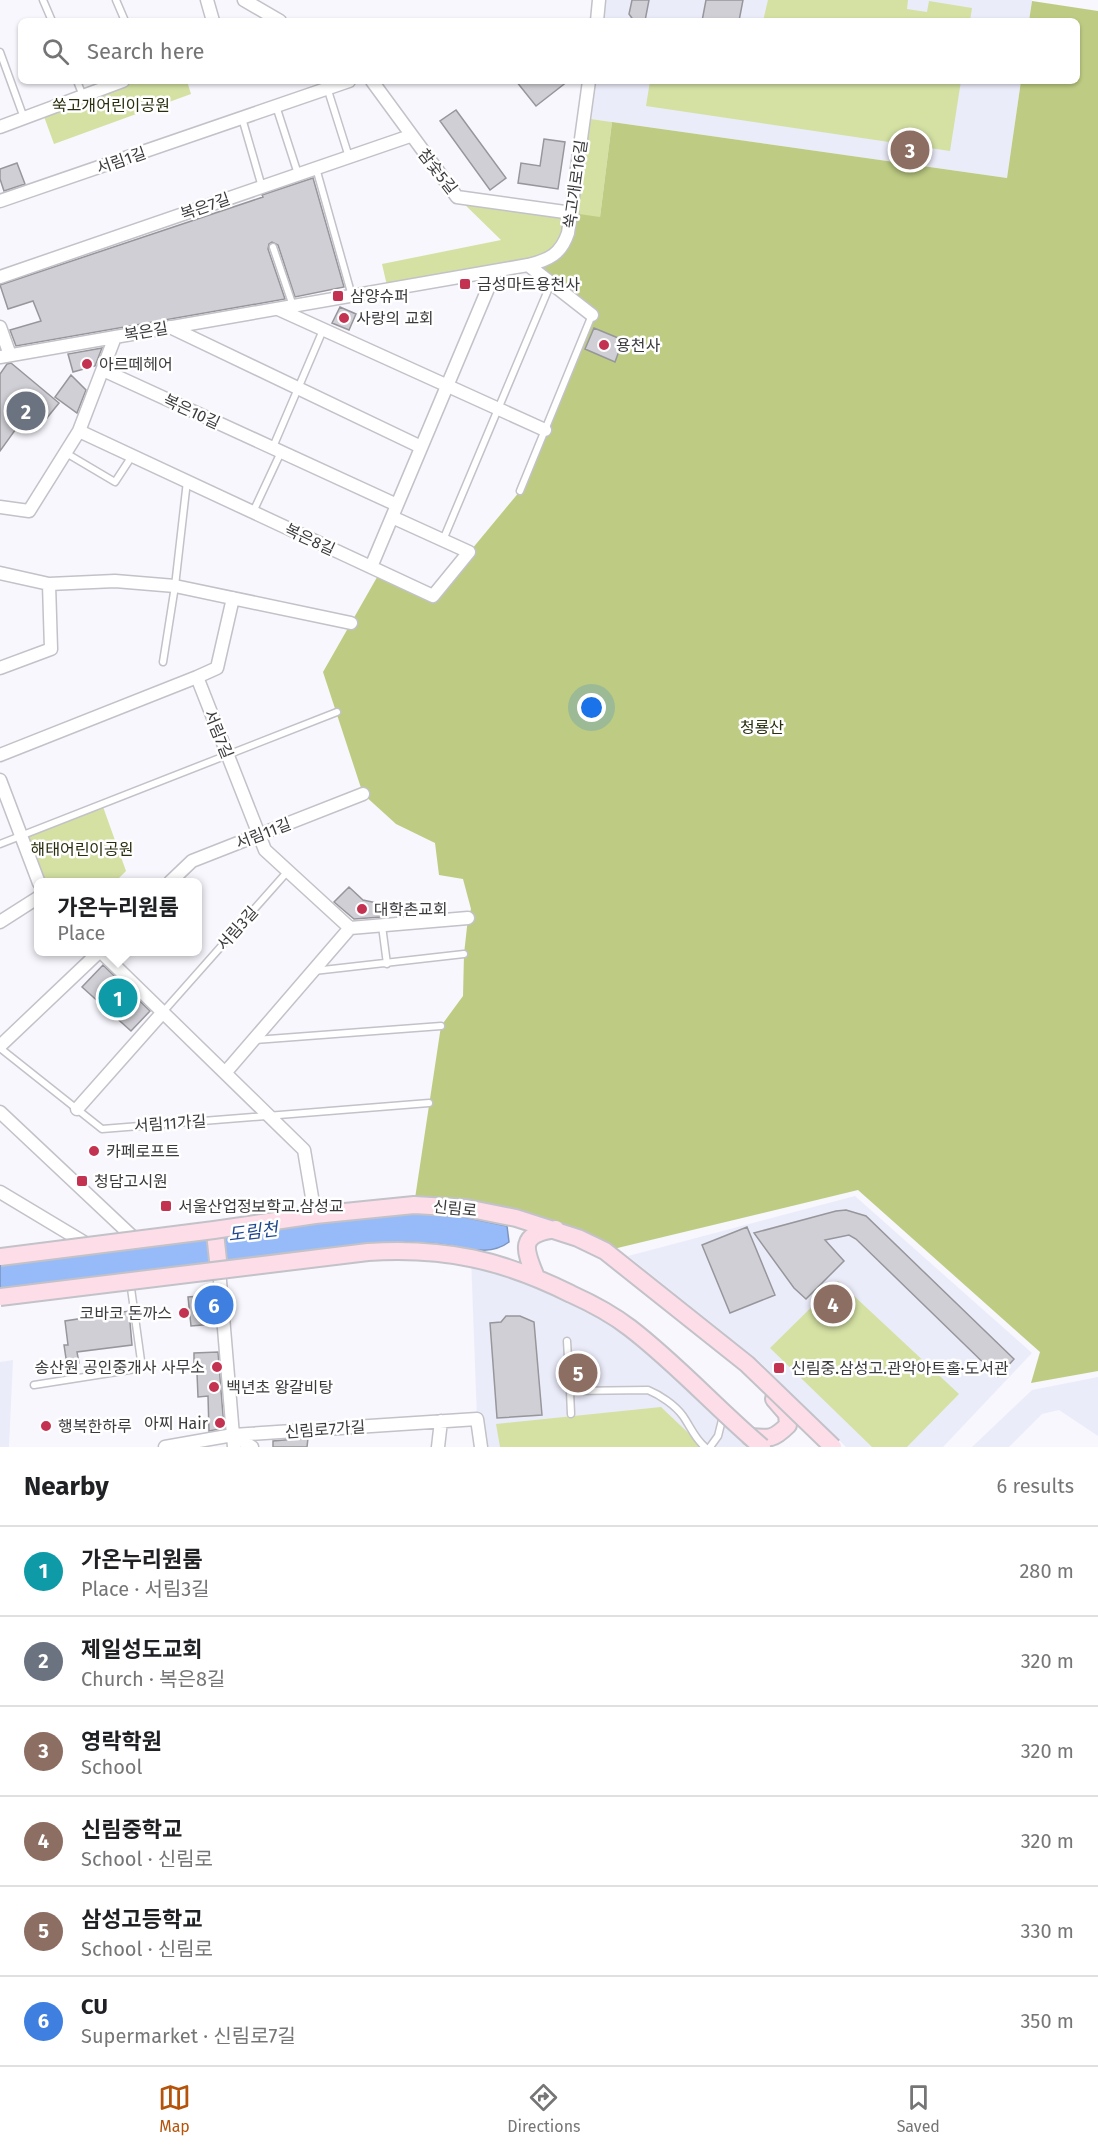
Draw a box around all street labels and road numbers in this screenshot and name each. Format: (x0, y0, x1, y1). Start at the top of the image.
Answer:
street label: 쑥고개로16길 (560, 139, 591, 229)
street label: 서림1길 (94, 143, 148, 178)
street label: 참숯5길 (414, 145, 461, 198)
street label: 복은7길 (178, 189, 232, 224)
street label: 복은길 (123, 318, 169, 345)
street label: 복은10길 (161, 390, 223, 433)
street label: 복은8길 (282, 520, 338, 559)
street label: 서림7길 (200, 707, 237, 762)
street label: 서림11길 (233, 814, 294, 853)
street label: 서림3길 (213, 903, 262, 954)
street label: 서림11가길 (133, 1111, 207, 1136)
street label: 신림로 (432, 1197, 478, 1220)
street label: 신림로7가길 (284, 1417, 366, 1442)

